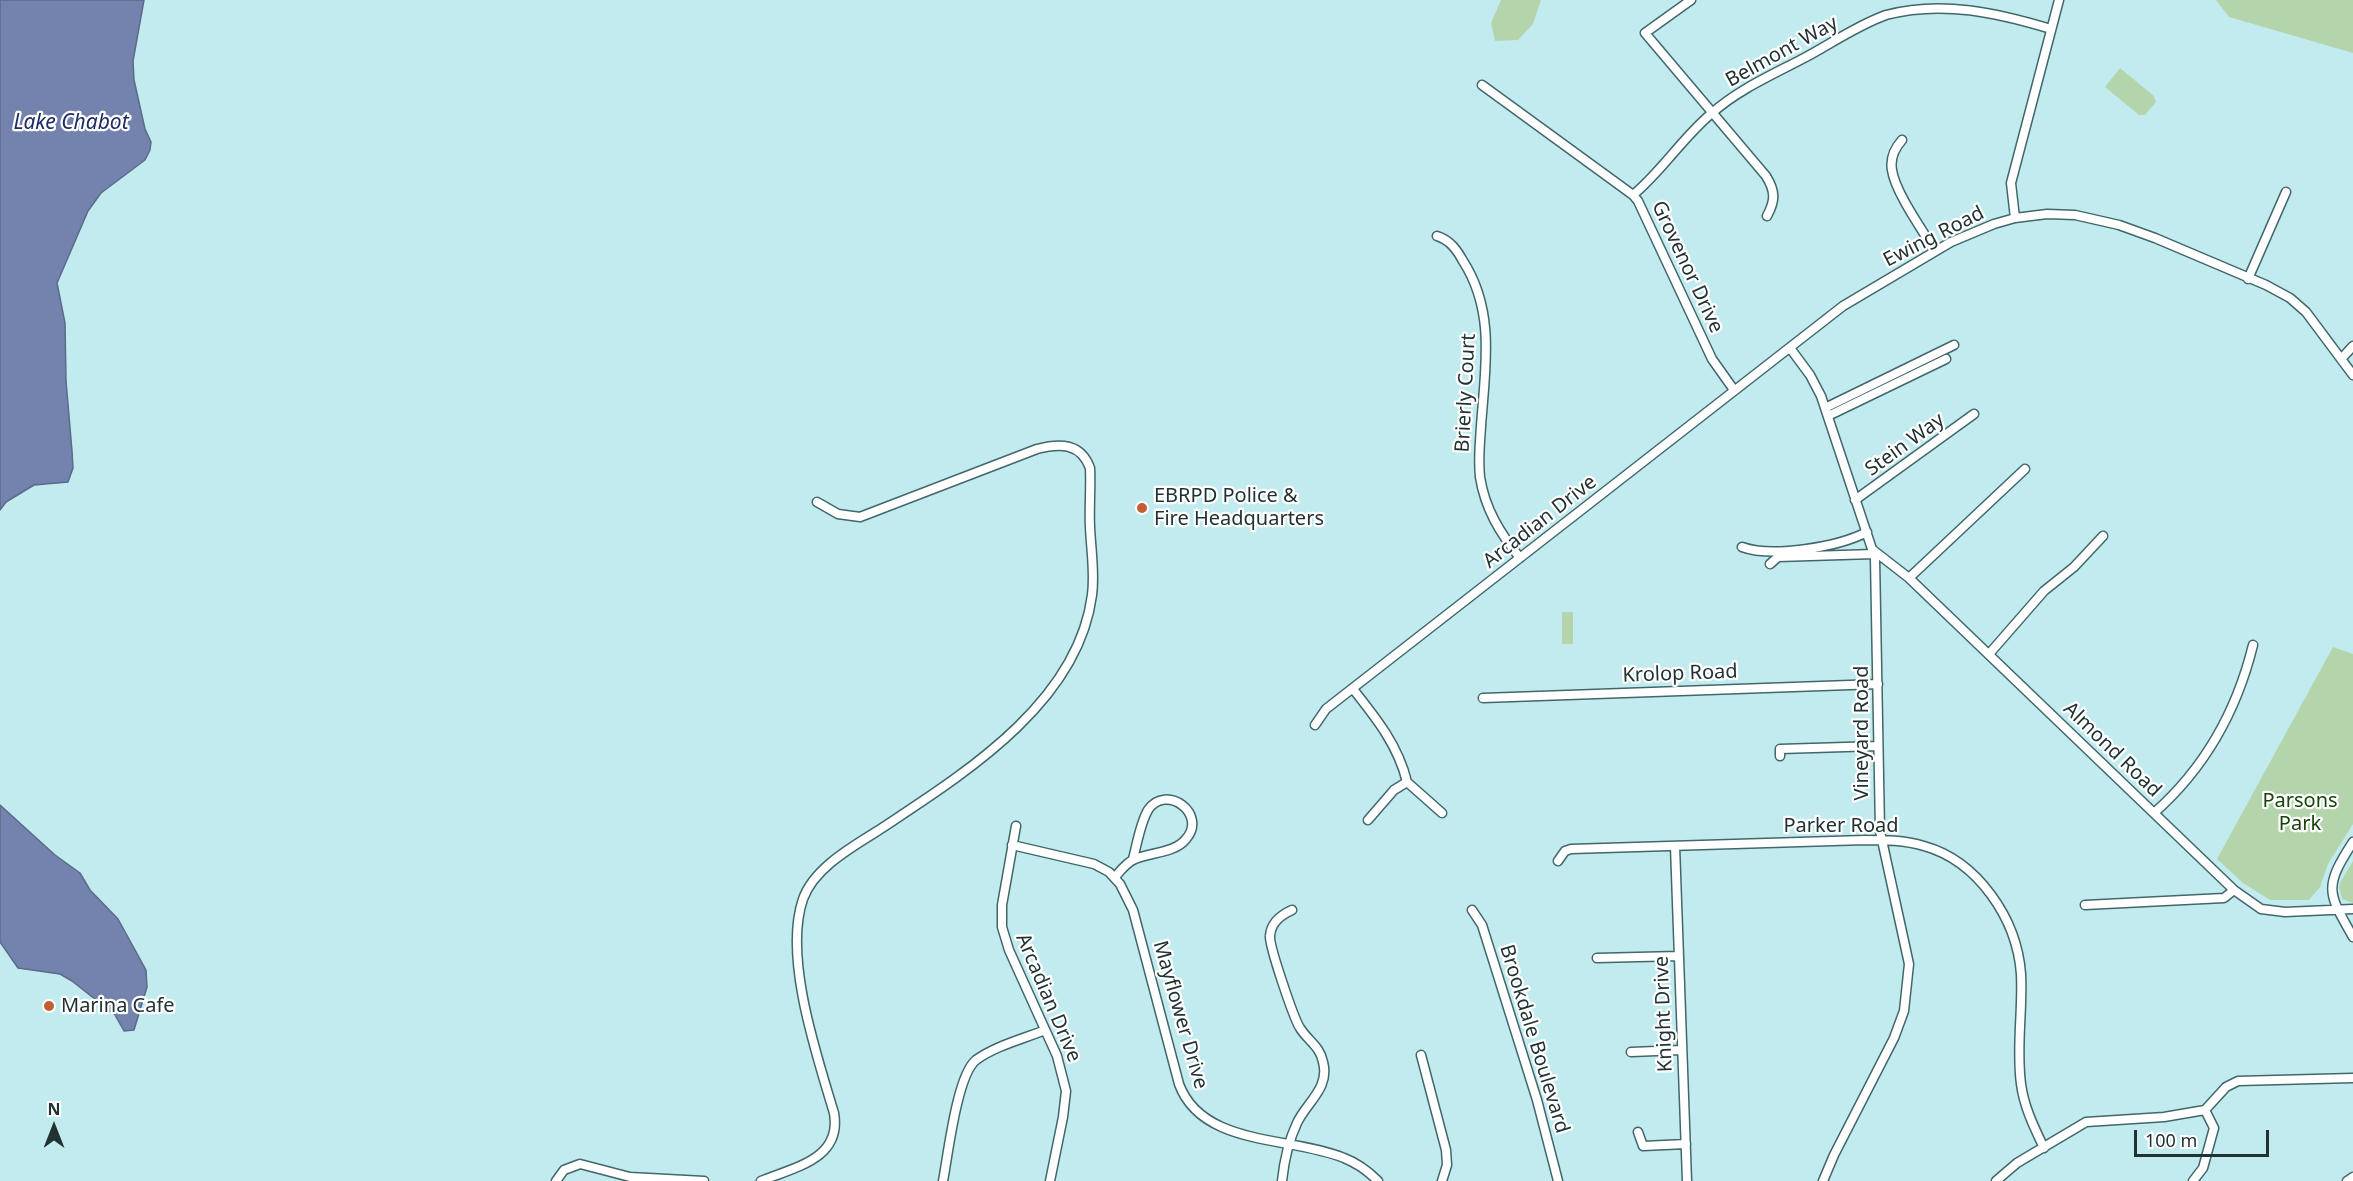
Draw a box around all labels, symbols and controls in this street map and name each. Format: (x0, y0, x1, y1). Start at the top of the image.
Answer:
street label: Belmont Way (1722, 11, 1842, 93)
water label: Lake Chabot (13, 110, 129, 136)
street label: Grovenor Drive (1646, 197, 1728, 337)
street label: Ewing Road (1880, 201, 1988, 273)
street label: Brierly Court (1451, 333, 1481, 453)
street label: Stein Way (1861, 408, 1949, 482)
street label: Arcadian Drive (1479, 470, 1601, 574)
place label: EBRPD Police & Fire Headquarters (1154, 484, 1324, 531)
marker: EBRPD Police & Fire Headquarters (1135, 501, 1149, 515)
street label: Krolop Road (1622, 660, 1738, 688)
street label: Vineyard Road (1850, 665, 1874, 801)
street label: Almond Road (2058, 697, 2166, 803)
park label: Parsons Park (2262, 789, 2338, 836)
street label: Parker Road (1783, 814, 1899, 838)
street label: Arcadian Drive (1010, 930, 1086, 1066)
street label: Mayflower Drive (1147, 938, 1213, 1092)
street label: Brookdale Boulevard (1494, 942, 1574, 1136)
street label: Knight Drive (1650, 955, 1678, 1073)
place label: Marina Cafe (61, 994, 175, 1018)
marker: Marina Cafe (42, 999, 56, 1013)
north arrow (24, 1097, 84, 1157)
text: N (47, 1098, 61, 1120)
scale bar (2137, 1118, 2272, 1156)
text: 100 m (2145, 1128, 2197, 1152)

